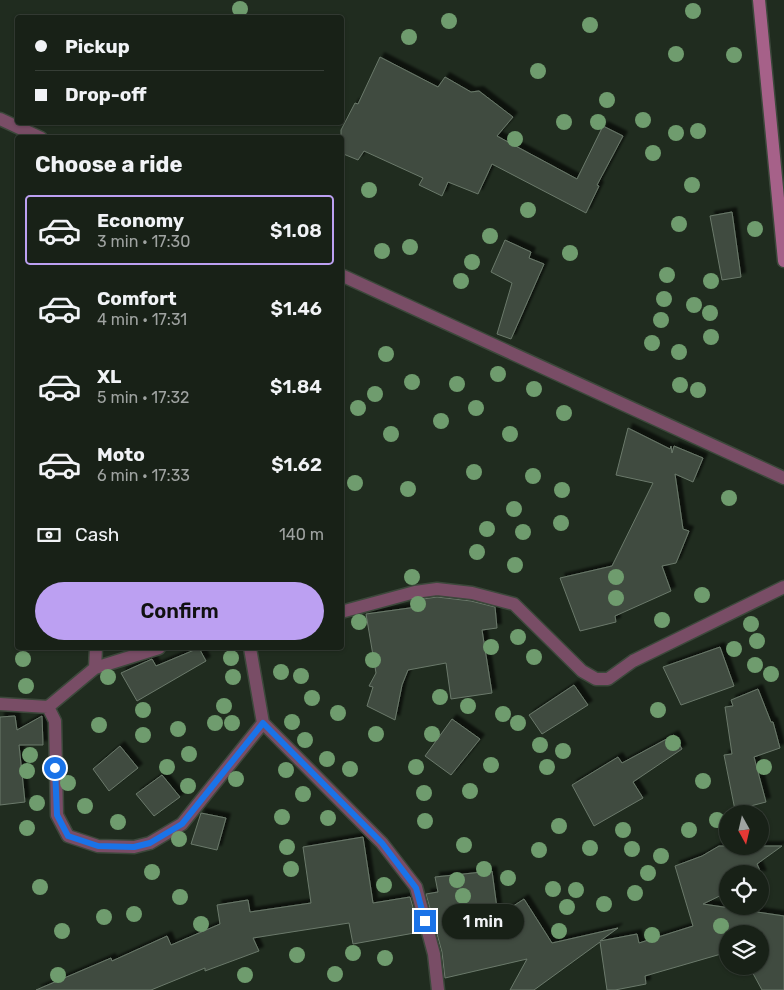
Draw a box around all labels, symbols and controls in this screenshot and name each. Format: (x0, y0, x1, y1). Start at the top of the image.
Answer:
text: Pickup (65, 35, 130, 58)
text: Drop-off (65, 83, 147, 106)
text: Choose a ride (35, 151, 182, 178)
icon: car (37, 208, 82, 253)
text: Economy (97, 209, 184, 232)
text: $1.08 (270, 219, 322, 242)
text: 3 min · 17:30 (97, 232, 190, 251)
icon: car (37, 286, 82, 331)
text: Comfort (97, 287, 177, 310)
text: $1.46 (271, 297, 322, 320)
text: 4 min · 17:31 (97, 310, 187, 329)
icon: car (37, 364, 82, 409)
text: XL (97, 365, 121, 388)
text: $1.84 (270, 375, 322, 398)
text: 5 min · 17:32 (97, 388, 190, 407)
icon: car (37, 442, 82, 487)
text: Moto (97, 443, 145, 466)
text: $1.62 (271, 453, 322, 476)
text: 6 min · 17:33 (97, 466, 190, 485)
icon: cash (35, 521, 63, 549)
text: Cash (75, 523, 119, 546)
text: 140 m (279, 525, 324, 544)
button: Confirm (35, 582, 324, 640)
route start (44, 757, 66, 779)
north arrow (719, 805, 769, 855)
map controls (719, 805, 769, 975)
button: locate (719, 865, 769, 915)
callout: 1 min (442, 904, 525, 938)
route end (414, 910, 436, 932)
text: 1 min (463, 912, 503, 931)
button: layers (719, 925, 769, 975)

